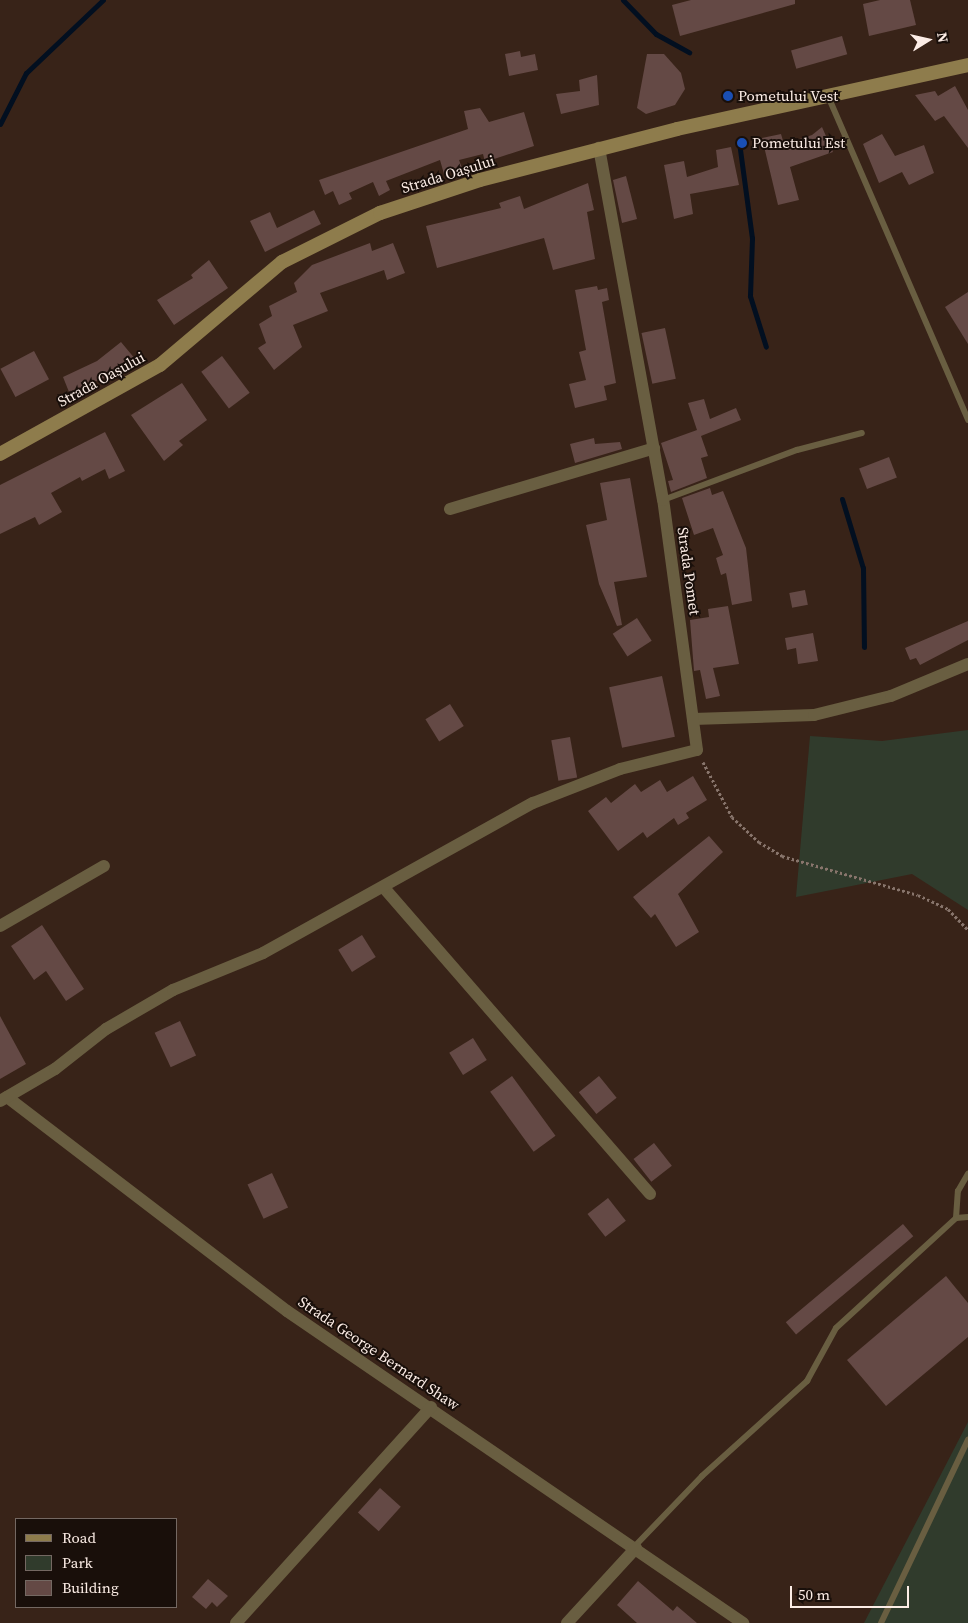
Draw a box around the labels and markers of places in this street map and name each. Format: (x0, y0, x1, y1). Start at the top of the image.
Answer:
place label: Pometului Vest (738, 87, 839, 105)
marker: Pometului Vest (722, 90, 734, 102)
place label: Pometului Est (752, 134, 845, 152)
marker: Pometului Est (736, 137, 748, 149)

